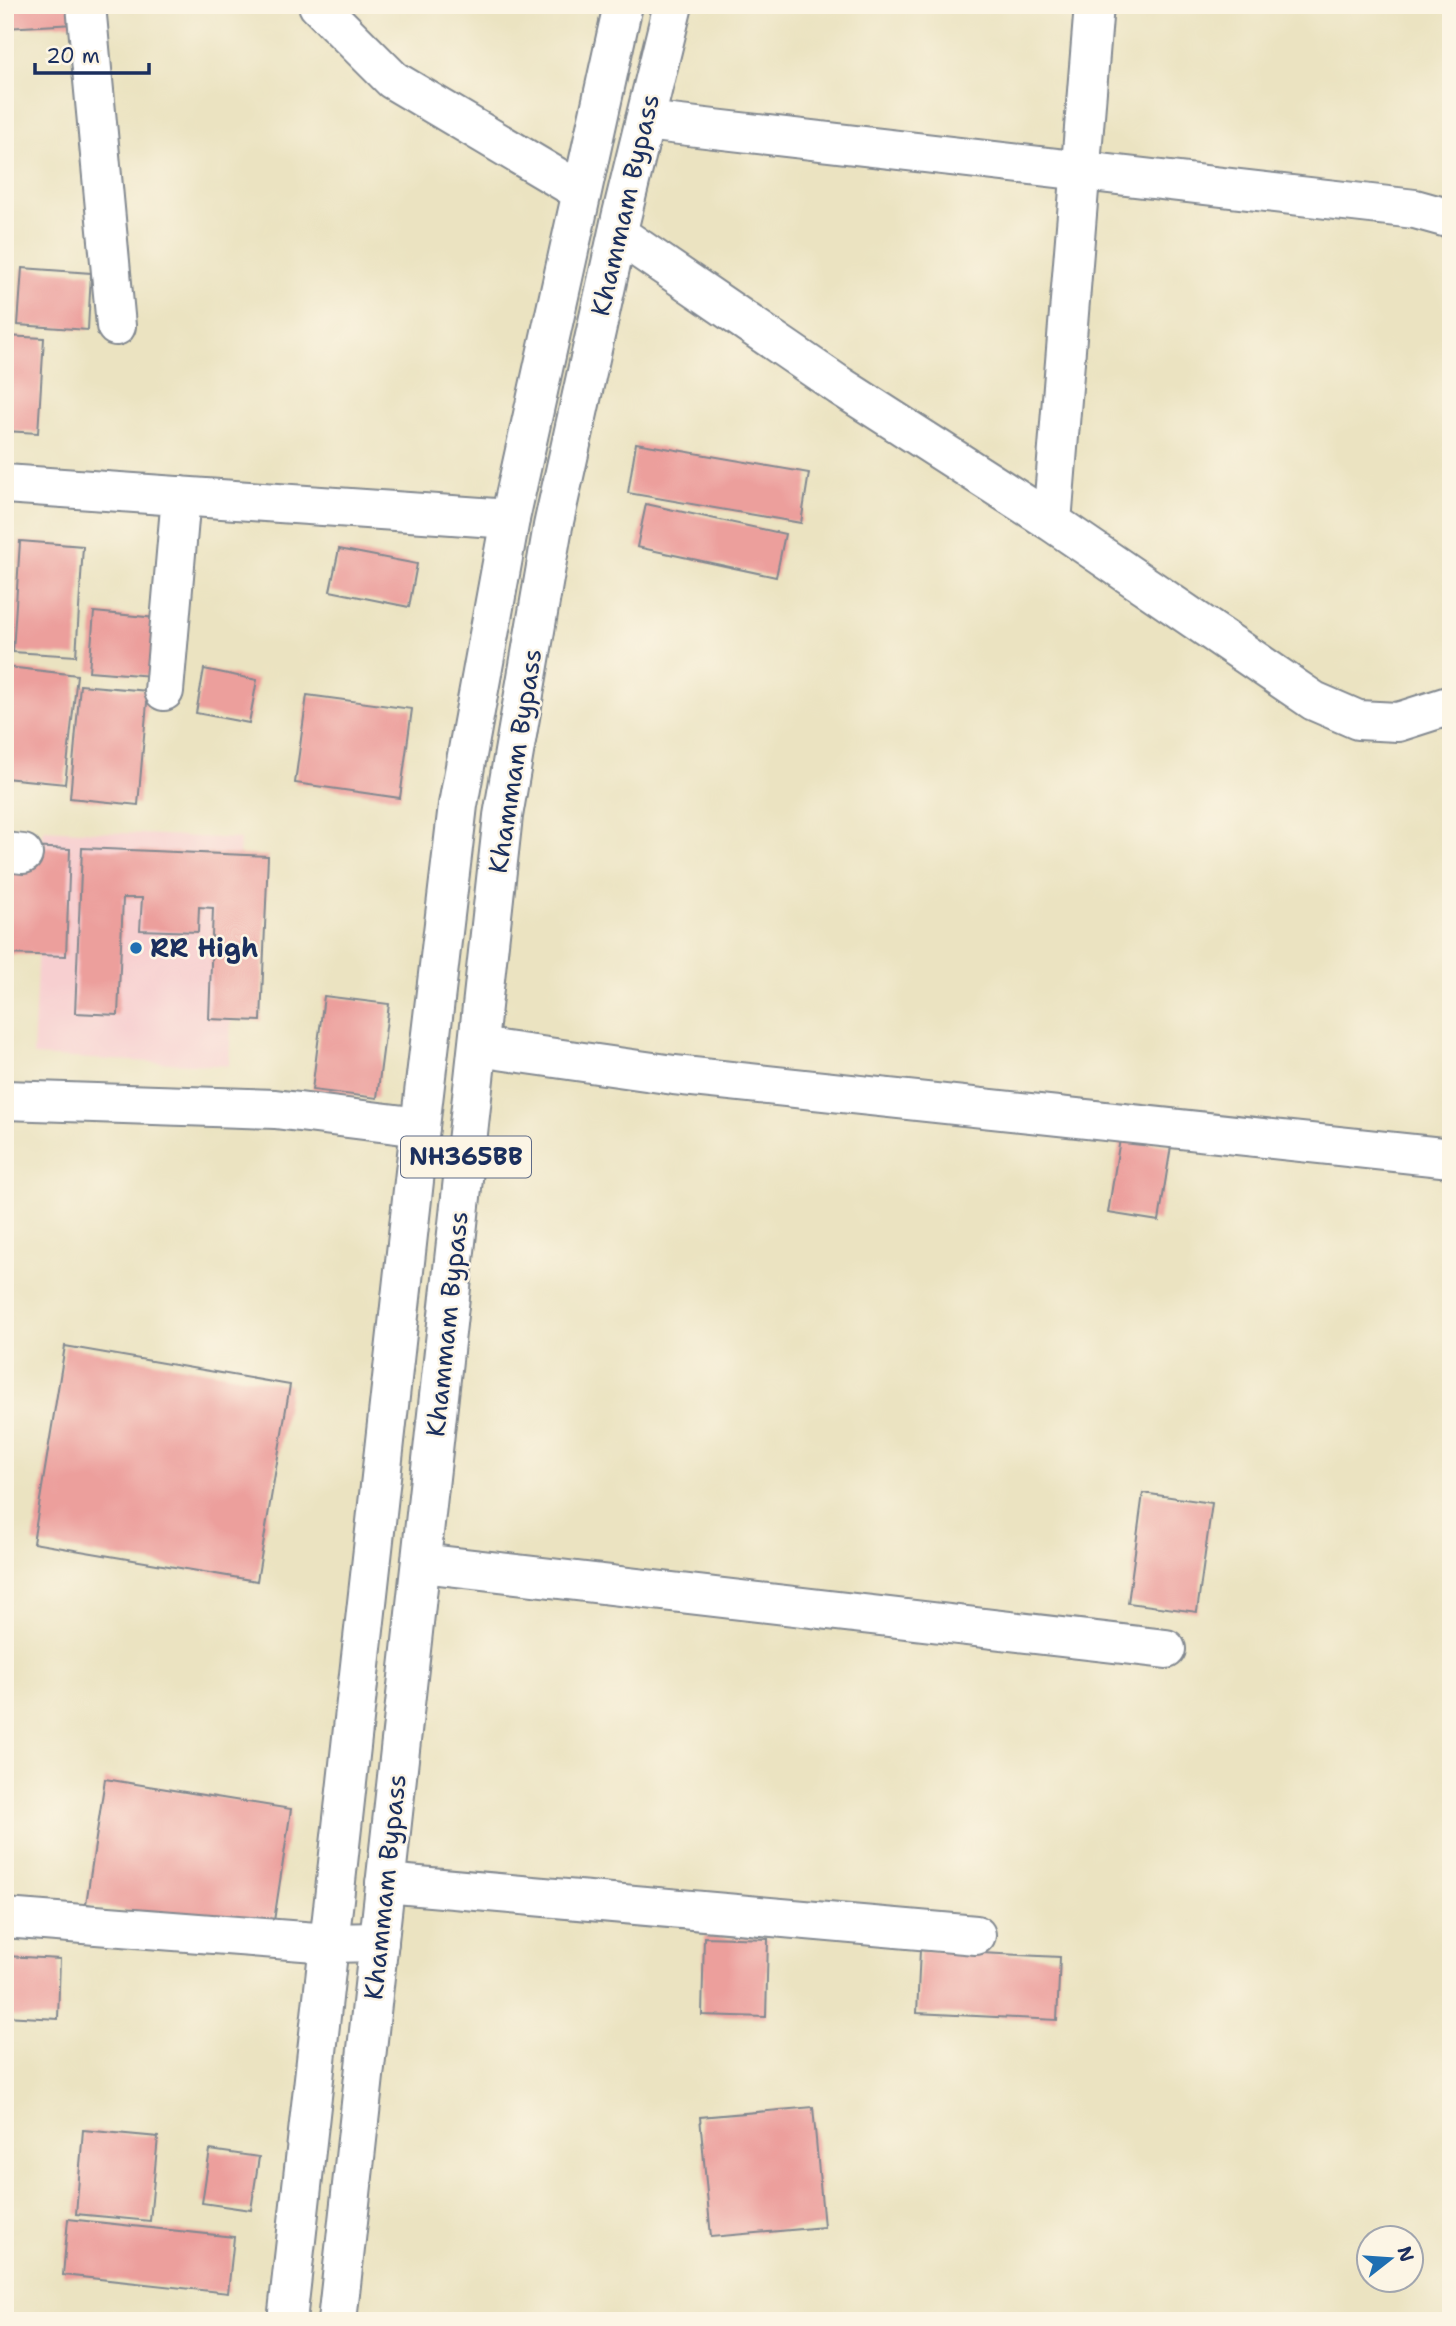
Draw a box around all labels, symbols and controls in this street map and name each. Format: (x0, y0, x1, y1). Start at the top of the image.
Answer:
scale bar (35, 32, 149, 76)
text: 20 m (46, 42, 100, 70)
street label: Khammam Bypass (582, 90, 667, 319)
street label: Khammam Bypass (479, 646, 550, 876)
place label: RR High (150, 930, 258, 965)
marker: RR High (128, 940, 144, 956)
road number: NH365BB (401, 1136, 531, 1177)
street label: Khammam Bypass (417, 1209, 476, 1439)
street label: Khammam Bypass (355, 1772, 414, 2002)
north arrow (1354, 2224, 1424, 2294)
text: N (1392, 2243, 1420, 2265)

